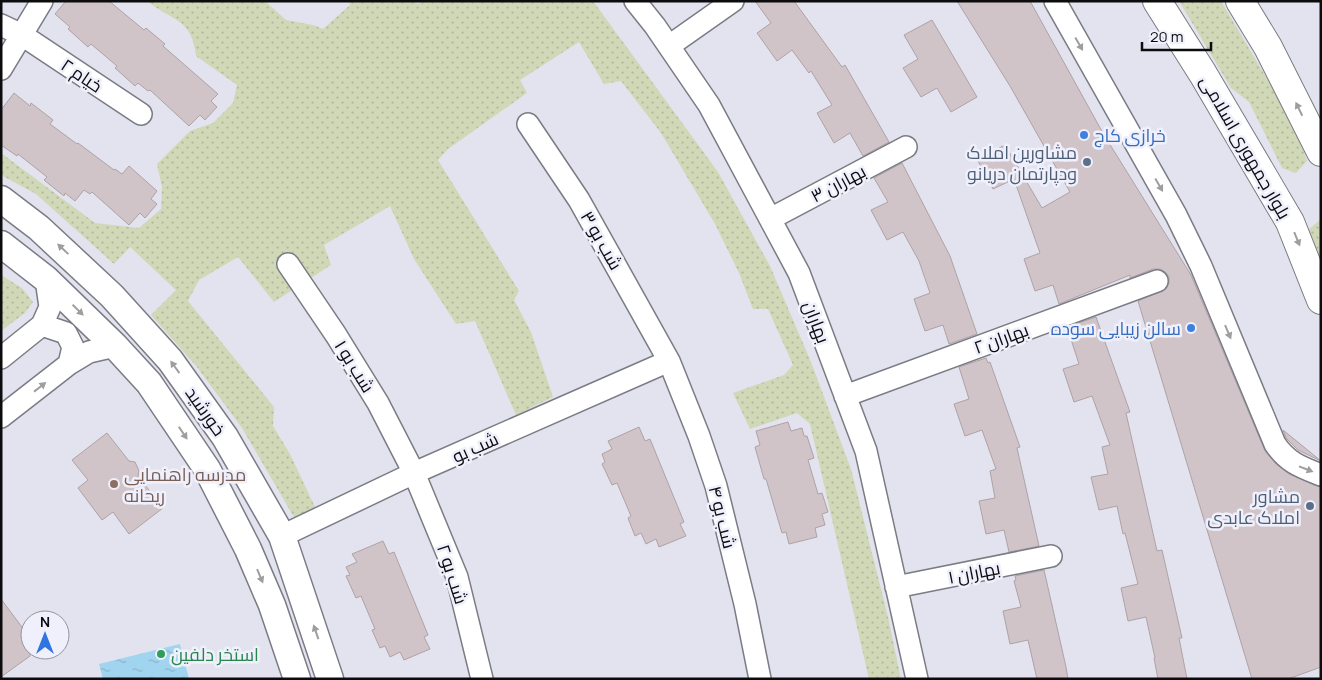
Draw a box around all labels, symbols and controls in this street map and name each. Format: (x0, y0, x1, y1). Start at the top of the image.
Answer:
scale bar (1142, 20, 1211, 52)
text: 20 m (1150, 26, 1183, 47)
one-way arrow (1075, 36, 1083, 51)
street label: خیام ۲ (56, 52, 107, 98)
street label: بلوار جمهوری اسلامی (1195, 71, 1297, 223)
one-way arrow (1295, 102, 1303, 116)
place label: خرازی کاج (1094, 123, 1166, 148)
marker: خرازی کاج (1078, 129, 1090, 141)
place label: مشاورین املاک ودپارتمان دریانو (967, 140, 1077, 186)
marker: مشاورین املاک ودپارتمان دریانو (1081, 156, 1093, 168)
street label: بهاران ۳ (806, 158, 870, 208)
one-way arrow (1155, 178, 1163, 192)
street label: شب بو ۳ (576, 206, 628, 274)
one-way arrow (1293, 232, 1301, 246)
one-way arrow (57, 243, 69, 255)
street label: بهاران (798, 297, 836, 347)
one-way arrow (71, 304, 83, 316)
place label: سالن زیبایی سوده (1051, 316, 1181, 340)
street label: بهاران ۲ (970, 317, 1032, 359)
marker: سالن زیبایی سوده (1185, 322, 1197, 334)
one-way arrow (1224, 325, 1232, 340)
street label: شب بو ۱ (330, 335, 380, 397)
one-way arrow (169, 361, 180, 374)
one-way arrow (33, 382, 46, 393)
street label: خورشید (180, 382, 232, 440)
street label: شب بو (448, 426, 502, 468)
one-way arrow (178, 427, 188, 440)
place label: مدرسه راهنمایی ریحانه (124, 462, 246, 507)
one-way arrow (1299, 465, 1314, 473)
marker: مدرسه راهنمایی ریحانه (108, 478, 120, 490)
street label: شب بو ۴ (704, 483, 742, 551)
place label: مشاور املاک عابدی (1207, 484, 1300, 529)
marker: مشاور املاک عابدی (1304, 500, 1316, 512)
street label: شب بو ۲ (432, 541, 474, 607)
street label: بهاران ۱ (946, 555, 1002, 589)
one-way arrow (256, 569, 264, 584)
north arrow (20, 610, 70, 660)
text: N (40, 612, 50, 631)
one-way arrow (311, 625, 319, 640)
place label: استخر دلفین (171, 642, 259, 666)
marker: استخر دلفین (155, 648, 167, 660)

